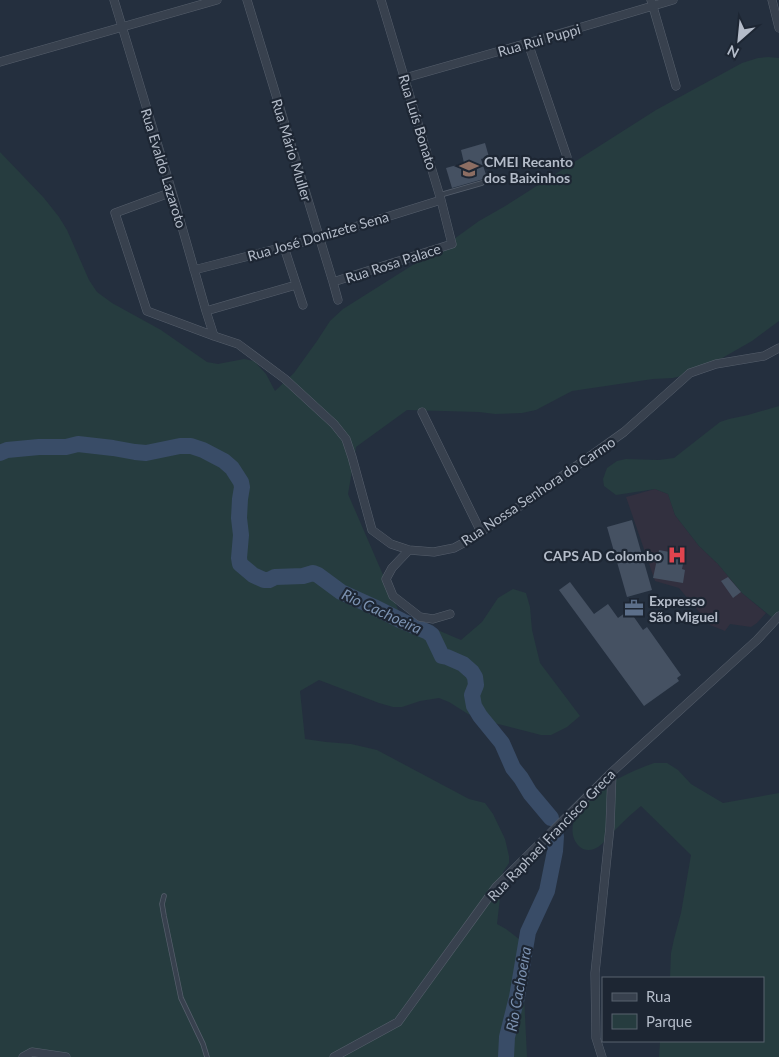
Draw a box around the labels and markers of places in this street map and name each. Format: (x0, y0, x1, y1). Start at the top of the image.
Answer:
place label: CMEI Recanto dos Baixinhos (484, 153, 573, 186)
school or university icon: CMEI Recanto dos Baixinhos (458, 158, 480, 180)
hospital icon: CAPS AD Colombo (666, 544, 688, 566)
place label: CAPS AD Colombo (544, 547, 662, 564)
place label: Expresso São Miguel (649, 592, 718, 625)
office icon: Expresso São Miguel (623, 597, 645, 619)

